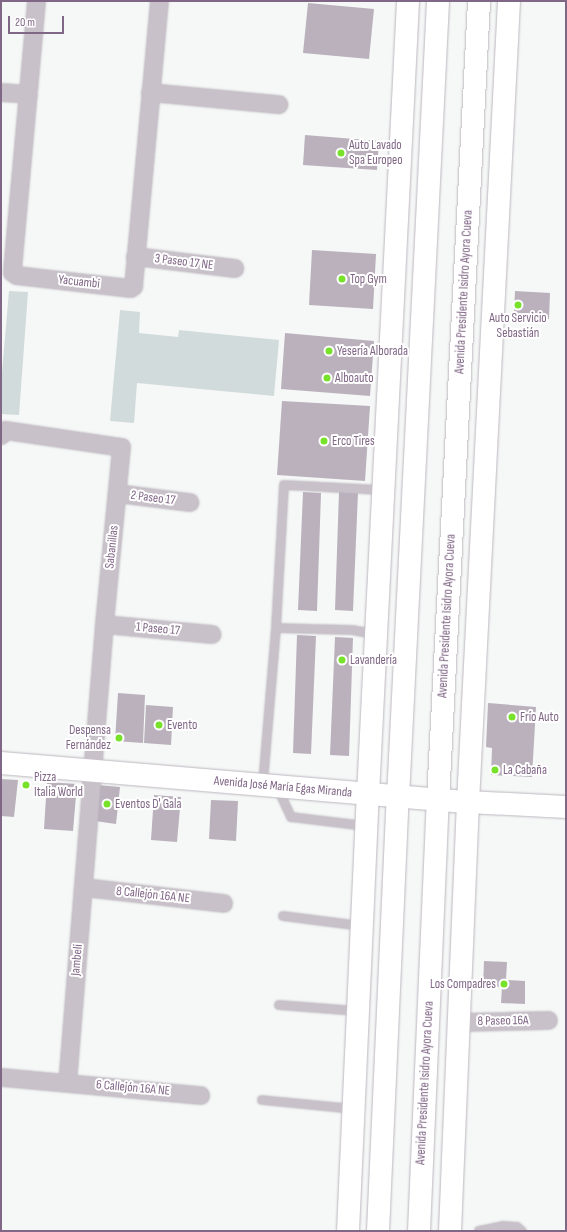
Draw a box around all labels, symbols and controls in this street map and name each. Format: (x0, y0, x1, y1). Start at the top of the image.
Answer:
scale bar (10, 8, 66, 34)
text: 20 m (15, 15, 35, 30)
place label: Auto Lavado Spa Europeo (349, 138, 403, 169)
marker: Auto Lavado Spa Europeo (336, 148, 346, 158)
street label: Avenida Presidente Isidro Ayora Cueva (452, 210, 476, 374)
street label: 3 Paseo 17 NE (154, 251, 214, 273)
place label: Top Gym (350, 271, 387, 287)
street label: Yacuambi (57, 272, 101, 292)
marker: Top Gym (337, 274, 347, 284)
marker: Auto Servicio Sebastián (513, 300, 523, 310)
place label: Auto Servicio Sebastián (489, 311, 547, 342)
place label: Yesería Alborada (337, 343, 408, 359)
marker: Yesería Alborada (324, 346, 334, 356)
place label: Alboauto (335, 370, 374, 386)
marker: Alboauto (322, 373, 332, 383)
place label: Erco Tires (332, 433, 375, 449)
marker: Erco Tires (319, 436, 329, 446)
street label: 2 Paseo 17 (130, 488, 176, 508)
street label: Sabanillas (102, 525, 122, 569)
street label: Avenida Presidente Isidro Ayora Cueva (435, 534, 459, 698)
street label: 1 Paseo 17 (135, 619, 181, 639)
place label: Lavandería (350, 652, 397, 668)
marker: Lavandería (337, 655, 347, 665)
place label: Frío Auto (520, 709, 559, 725)
marker: Frío Auto (507, 712, 517, 722)
place label: Evento (167, 717, 197, 733)
marker: Evento (154, 720, 164, 730)
place label: Despensa Fernández (66, 723, 111, 754)
marker: Despensa Fernández (114, 733, 124, 743)
place label: La Cabaña (503, 762, 547, 778)
marker: La Cabaña (490, 765, 500, 775)
place label: Pizza Italia World (34, 770, 83, 801)
street label: Avenida José María Egas Miranda (213, 773, 353, 801)
marker: Pizza Italia World (21, 780, 31, 790)
place label: Eventos D' Gala (115, 796, 182, 812)
marker: Eventos D' Gala (102, 799, 112, 809)
street label: 8 Callejón 16A NE (115, 883, 191, 907)
street label: Jambeli (68, 944, 86, 976)
place label: Los Compadres (430, 976, 496, 992)
marker: Los Compadres (499, 979, 509, 989)
street label: Avenida Presidente Isidro Ayora Cueva (413, 1001, 437, 1165)
street label: 8 Paseo 16A (477, 1013, 529, 1029)
street label: 6 Callejón 16A NE (95, 1077, 171, 1099)

